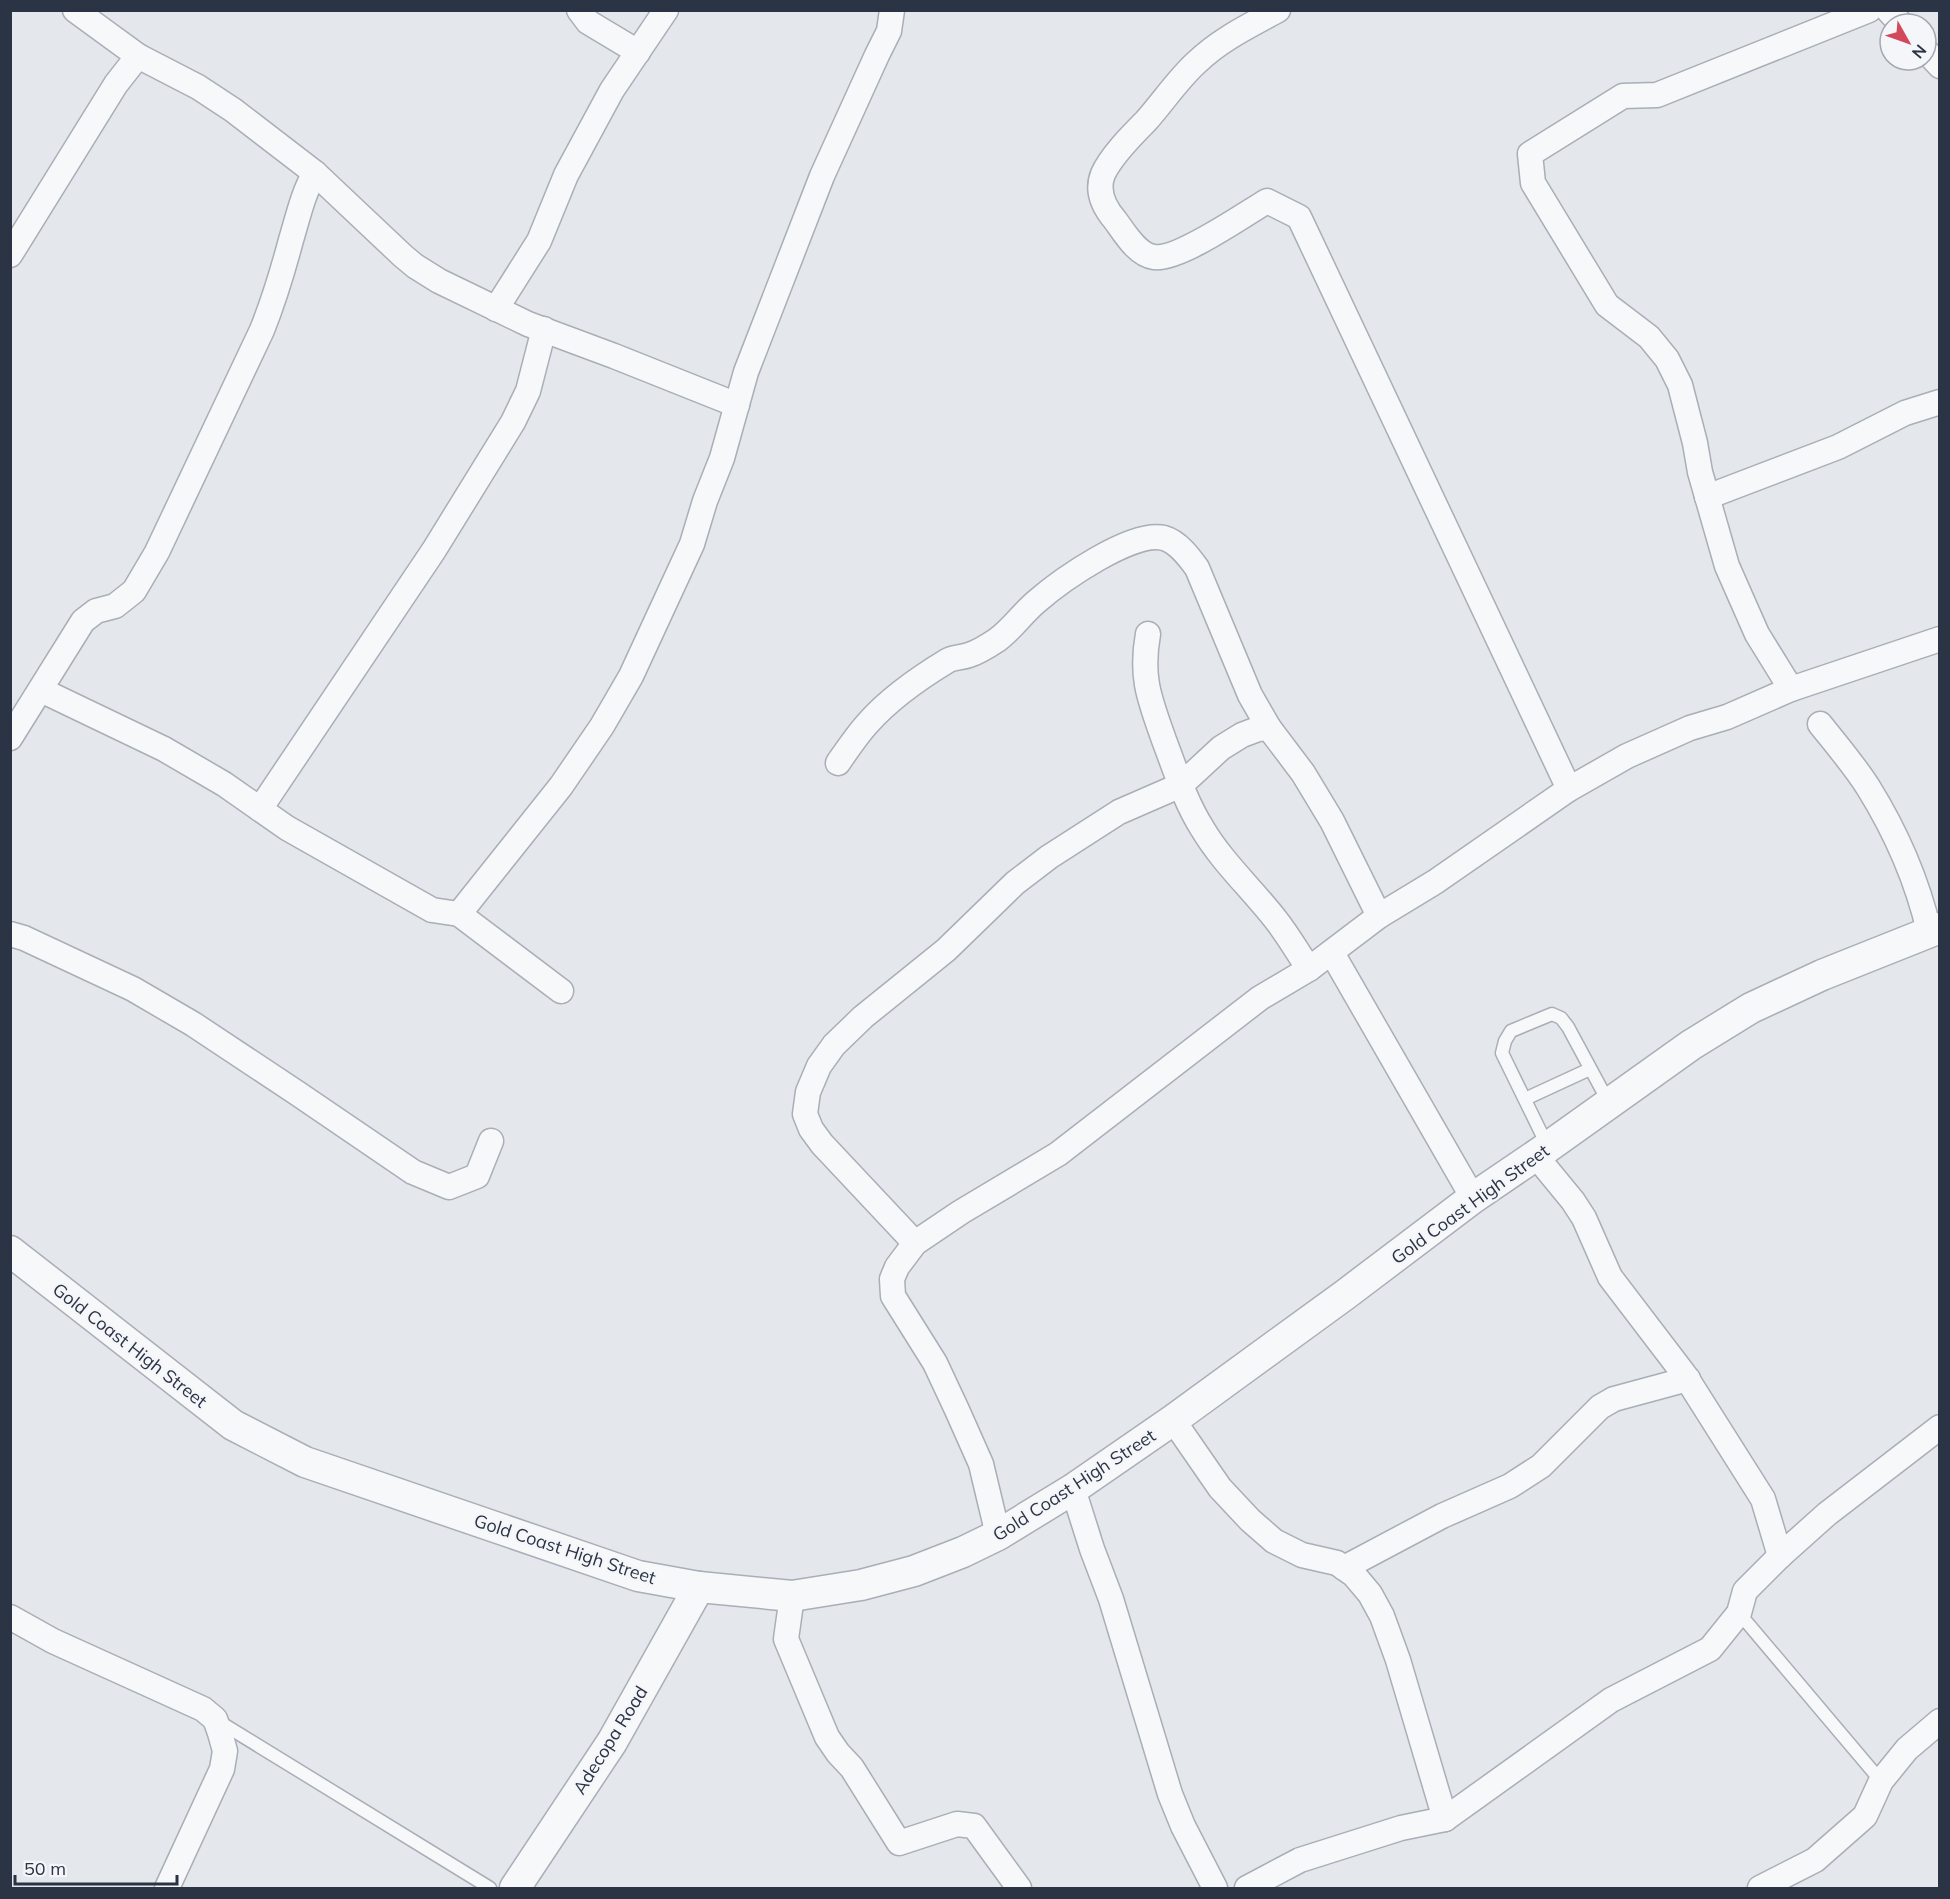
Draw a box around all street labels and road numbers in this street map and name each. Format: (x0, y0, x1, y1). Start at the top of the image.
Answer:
street label: Gold Coast High Street (1386, 1139, 1554, 1269)
street label: Gold Coast High Street (48, 1278, 212, 1412)
street label: Gold Coast High Street (988, 1424, 1160, 1546)
street label: Gold Coast High Street (471, 1509, 659, 1589)
street label: Adecopa Road (568, 1682, 652, 1798)

